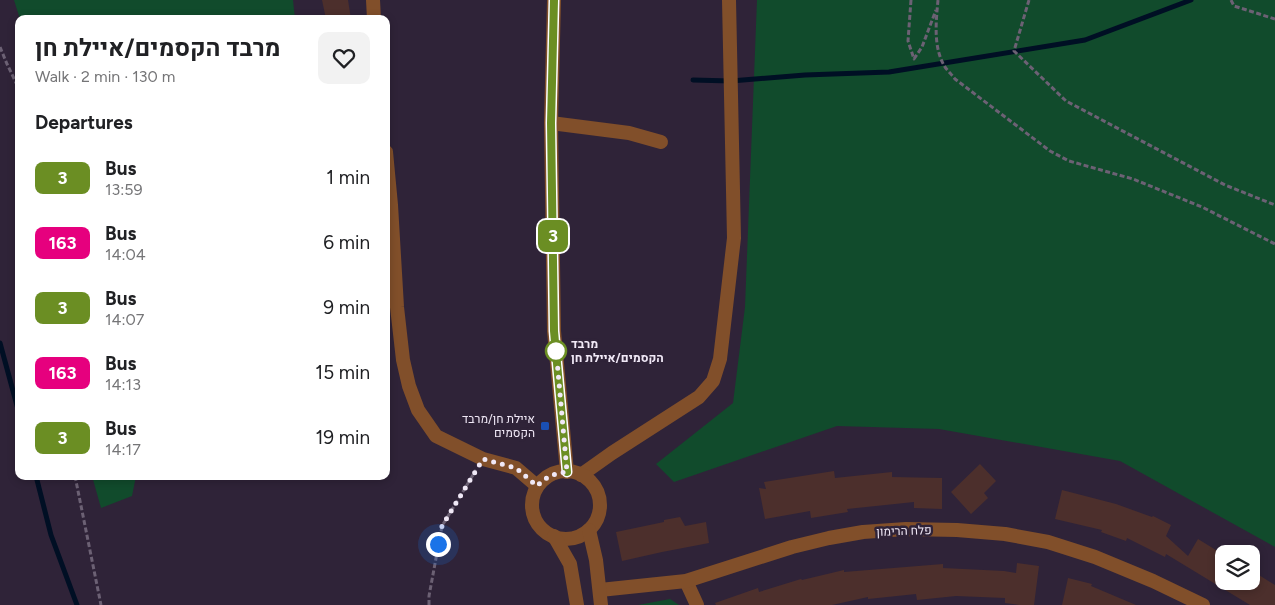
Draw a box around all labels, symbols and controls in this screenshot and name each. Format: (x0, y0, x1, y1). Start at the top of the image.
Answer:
button: heart (318, 32, 370, 84)
text: מרבד הקסמים/איילת חן (35, 33, 280, 62)
text: Walk · 2 min · 130 m (35, 67, 175, 86)
text: Departures (35, 111, 133, 134)
text: Bus (105, 157, 136, 180)
text: 1 min (326, 166, 370, 189)
text: 3 (57, 167, 68, 189)
text: 13:59 (105, 180, 143, 199)
line badge: 3 (537, 220, 569, 252)
text: Bus (105, 222, 136, 245)
text: 3 (548, 225, 558, 247)
text: 6 min (323, 231, 370, 254)
text: 163 (48, 232, 77, 254)
text: 14:04 (105, 245, 146, 264)
text: Bus (105, 287, 136, 310)
text: 9 min (323, 296, 370, 319)
text: 3 (57, 297, 68, 319)
text: 14:07 (105, 310, 144, 329)
place label: מרבד הקסמים/איילת חן (571, 337, 664, 365)
marker: מרבד הקסמים/איילת חן (545, 340, 567, 362)
text: Bus (105, 352, 136, 375)
text: 15 min (315, 361, 370, 384)
text: 163 (48, 362, 77, 384)
text: 14:13 (105, 375, 141, 394)
place label: איילת חן/מרבד הקסמים (462, 412, 535, 440)
text: Bus (105, 417, 136, 440)
marker: איילת חן/מרבד הקסמים (539, 420, 551, 432)
text: 19 min (316, 426, 370, 449)
text: 3 (57, 427, 68, 449)
text: 14:17 (105, 440, 141, 459)
street label: פלח הרימון (876, 523, 932, 539)
your location (426, 532, 451, 557)
map controls (1215, 545, 1260, 590)
button: layers (1215, 545, 1260, 590)

